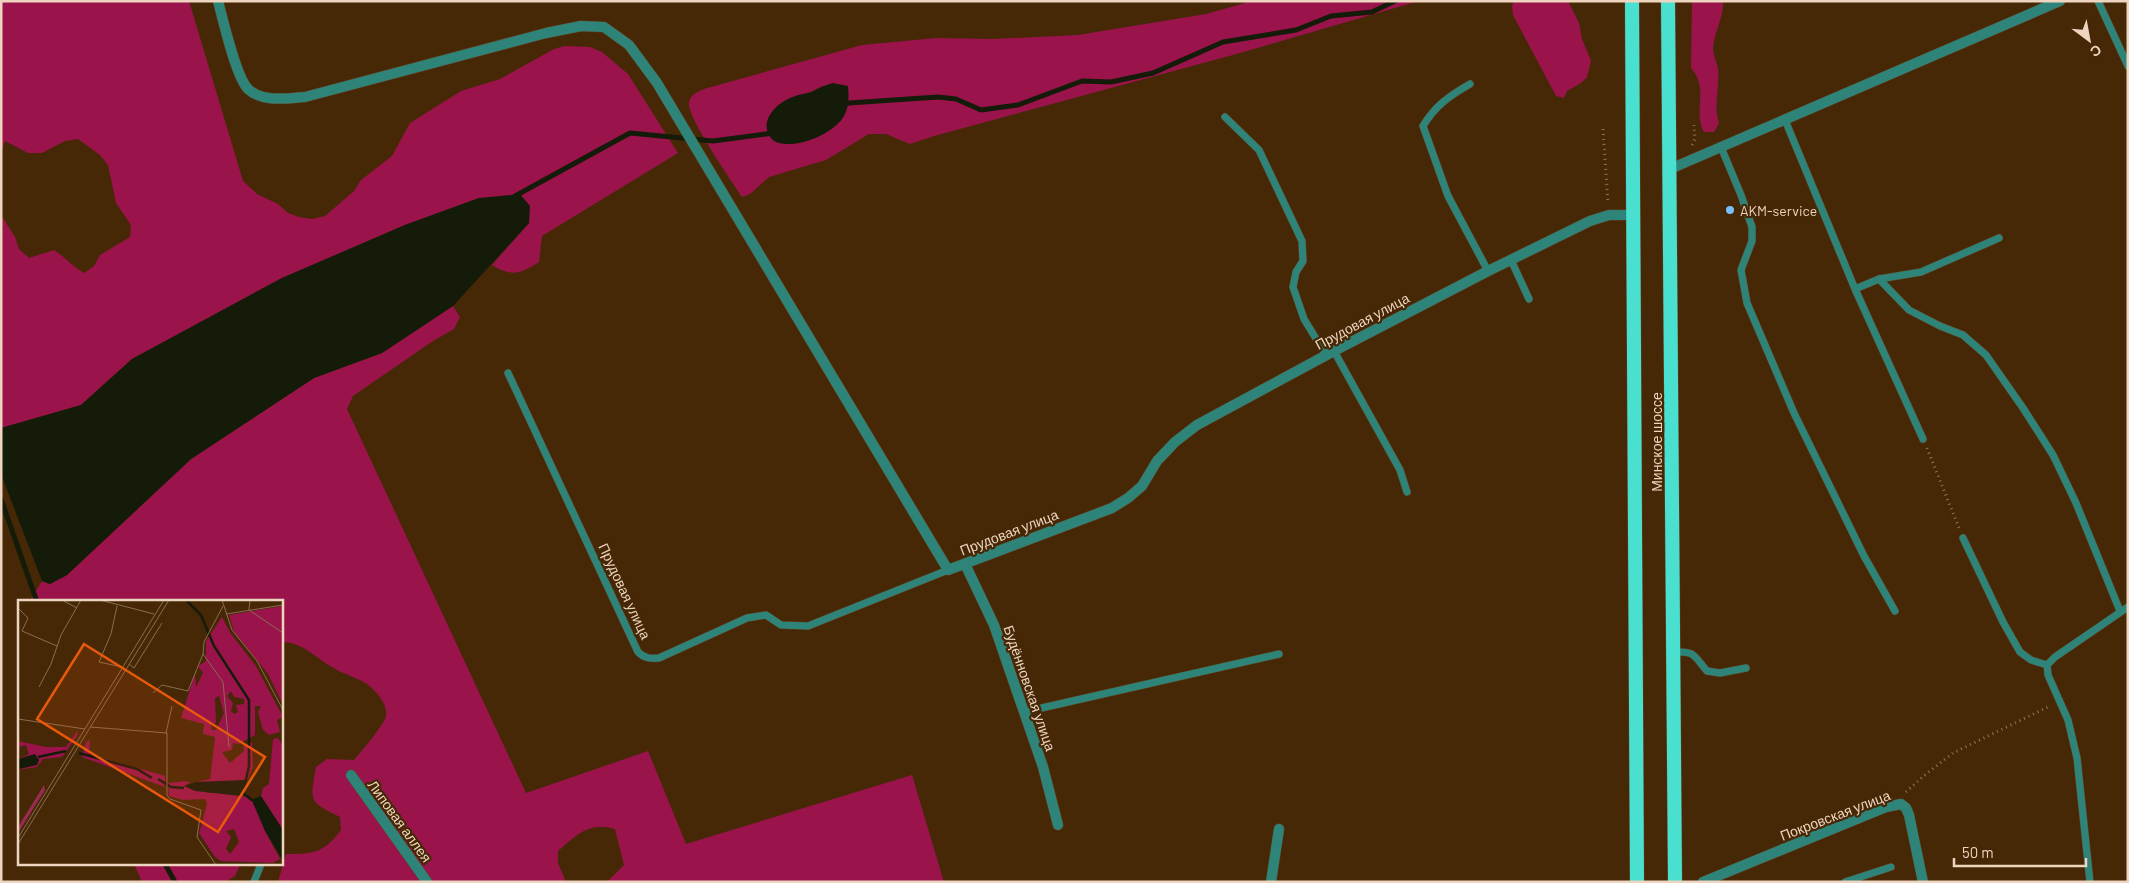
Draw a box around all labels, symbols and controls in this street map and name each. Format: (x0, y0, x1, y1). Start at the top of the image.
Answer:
north arrow (2064, 15, 2114, 65)
text: С (2087, 42, 2105, 61)
place label: AKM-service (1740, 202, 1817, 219)
marker: AKM-service (1724, 204, 1736, 216)
street label: Прудовая улица (1312, 289, 1412, 353)
street label: Минское шоссе (1648, 392, 1665, 492)
street label: Прудовая улица (957, 505, 1061, 559)
street label: Прудовая улица (595, 540, 655, 642)
inset map (18, 600, 282, 866)
street label: Будённовская улица (1000, 623, 1060, 753)
street label: Липовая аллея (365, 777, 435, 865)
street label: Покровская улица (1777, 786, 1893, 844)
scale bar (1954, 836, 2086, 868)
text: 50 m (1962, 843, 1994, 861)

